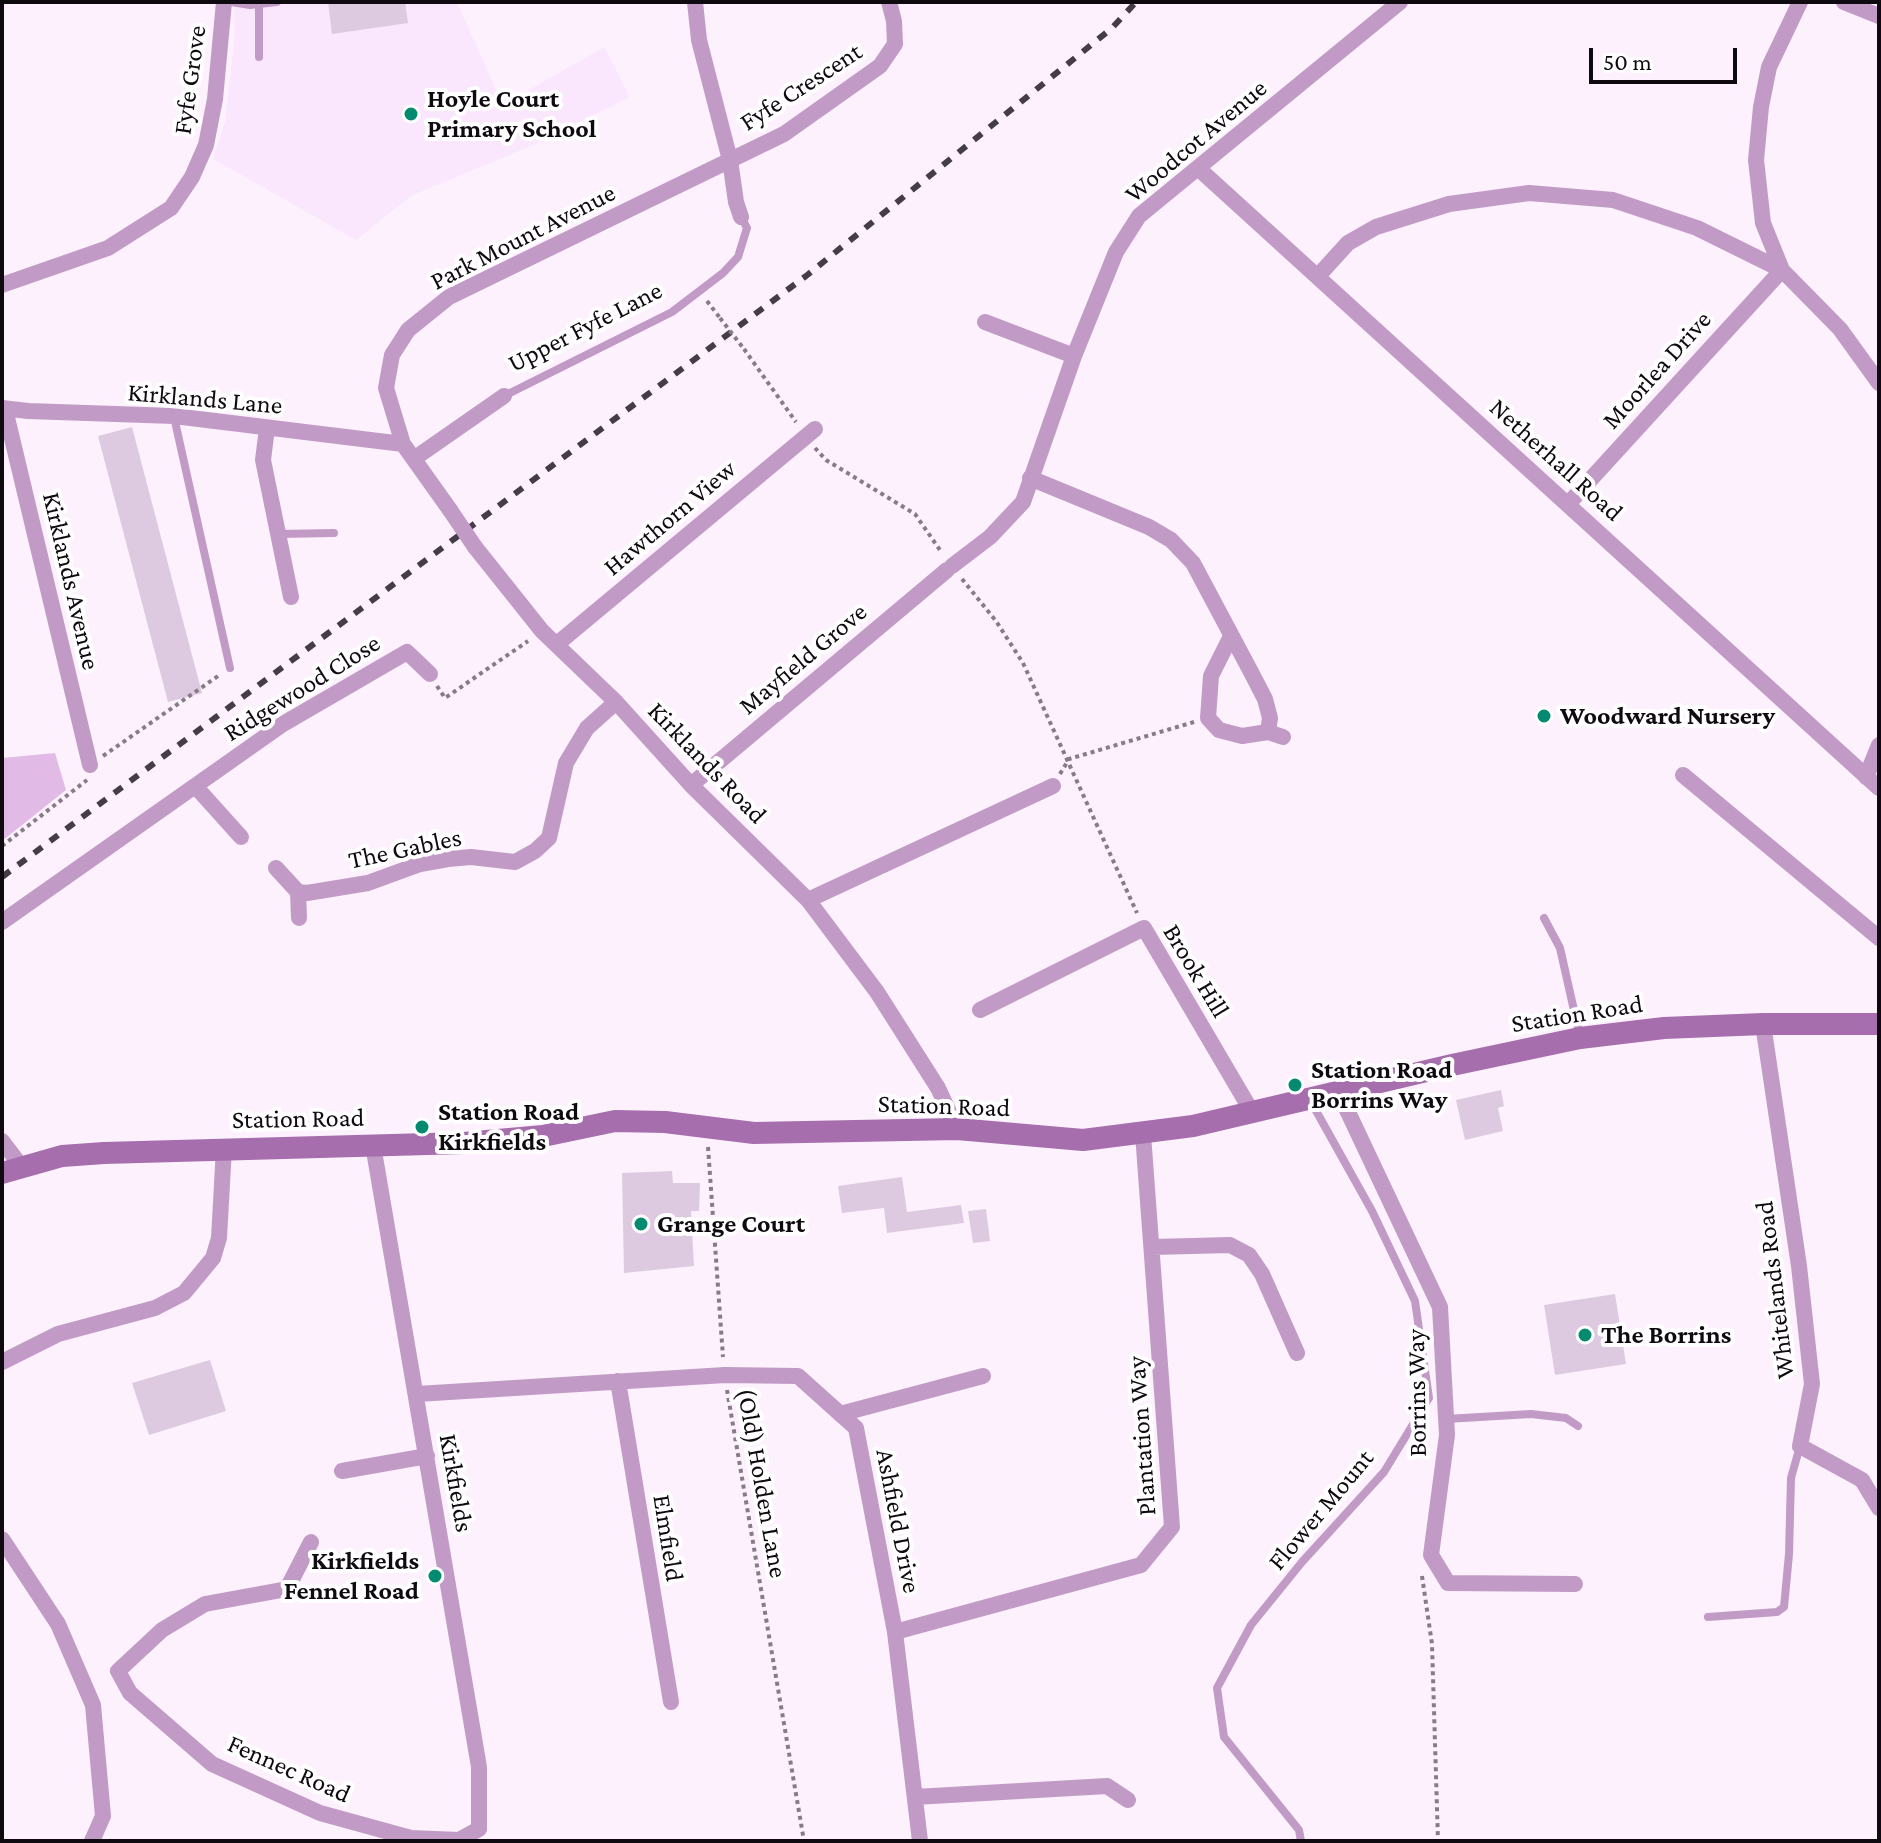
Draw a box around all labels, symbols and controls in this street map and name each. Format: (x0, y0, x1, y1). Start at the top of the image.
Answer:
street label: Fyfe Grove (167, 23, 213, 137)
scale bar (1593, 32, 1741, 82)
street label: Fyfe Crescent (734, 36, 868, 138)
text: 50 m (1603, 48, 1652, 75)
street label: Woodcot Avenue (1119, 73, 1273, 209)
place label: Hoyle Court Primary School (427, 83, 596, 144)
marker: Hoyle Court Primary School (402, 105, 420, 123)
street label: Park Mount Avenue (425, 177, 621, 297)
street label: Upper Fyfe Lane (503, 275, 667, 379)
street label: Moorlea Drive (1596, 305, 1718, 435)
street label: Kirklands Lane (126, 377, 284, 421)
street label: Netherhall Road (1483, 392, 1629, 528)
street label: Hawthorn View (597, 454, 743, 582)
street label: Kirklands Avenue (35, 489, 107, 673)
street label: Mayfield Grove (733, 596, 873, 722)
street label: Ridgewood Close (218, 627, 386, 749)
street label: Kirklands Road (641, 696, 773, 830)
place label: Woodward Nursery (1560, 700, 1775, 732)
marker: Woodward Nursery (1535, 707, 1553, 725)
street label: The Gables (346, 822, 464, 876)
street label: Brook Hill (1156, 919, 1236, 1023)
street label: Station Road (1509, 988, 1645, 1040)
place label: Station Road Borrins Way (1311, 1054, 1452, 1116)
marker: Station Road Borrins Way (1286, 1076, 1304, 1094)
street label: Station Road (877, 1088, 1011, 1124)
place label: Station Road Kirkfields (438, 1096, 579, 1158)
street label: Station Road (231, 1102, 365, 1136)
marker: Station Road Kirkfields (413, 1118, 431, 1136)
street label: Whitelands Road (1749, 1199, 1801, 1381)
place label: Grange Court (657, 1208, 805, 1240)
marker: Grange Court (632, 1215, 650, 1233)
place label: The Borrins (1601, 1319, 1731, 1351)
marker: The Borrins (1576, 1326, 1594, 1344)
street label: Borrins Way (1400, 1329, 1434, 1457)
street label: Plantation Way (1121, 1355, 1163, 1517)
street label: (Old) Holden Lane (730, 1386, 794, 1580)
street label: Kirkfields (432, 1431, 480, 1535)
street label: Flower Mount (1262, 1443, 1380, 1577)
street label: Ashfield Drive (869, 1446, 927, 1596)
street label: Elmfield (646, 1492, 690, 1584)
place label: Kirkfields Fennel Road (284, 1545, 419, 1606)
marker: Kirkfields Fennel Road (426, 1567, 444, 1585)
street label: Fennec Road (223, 1728, 355, 1810)

